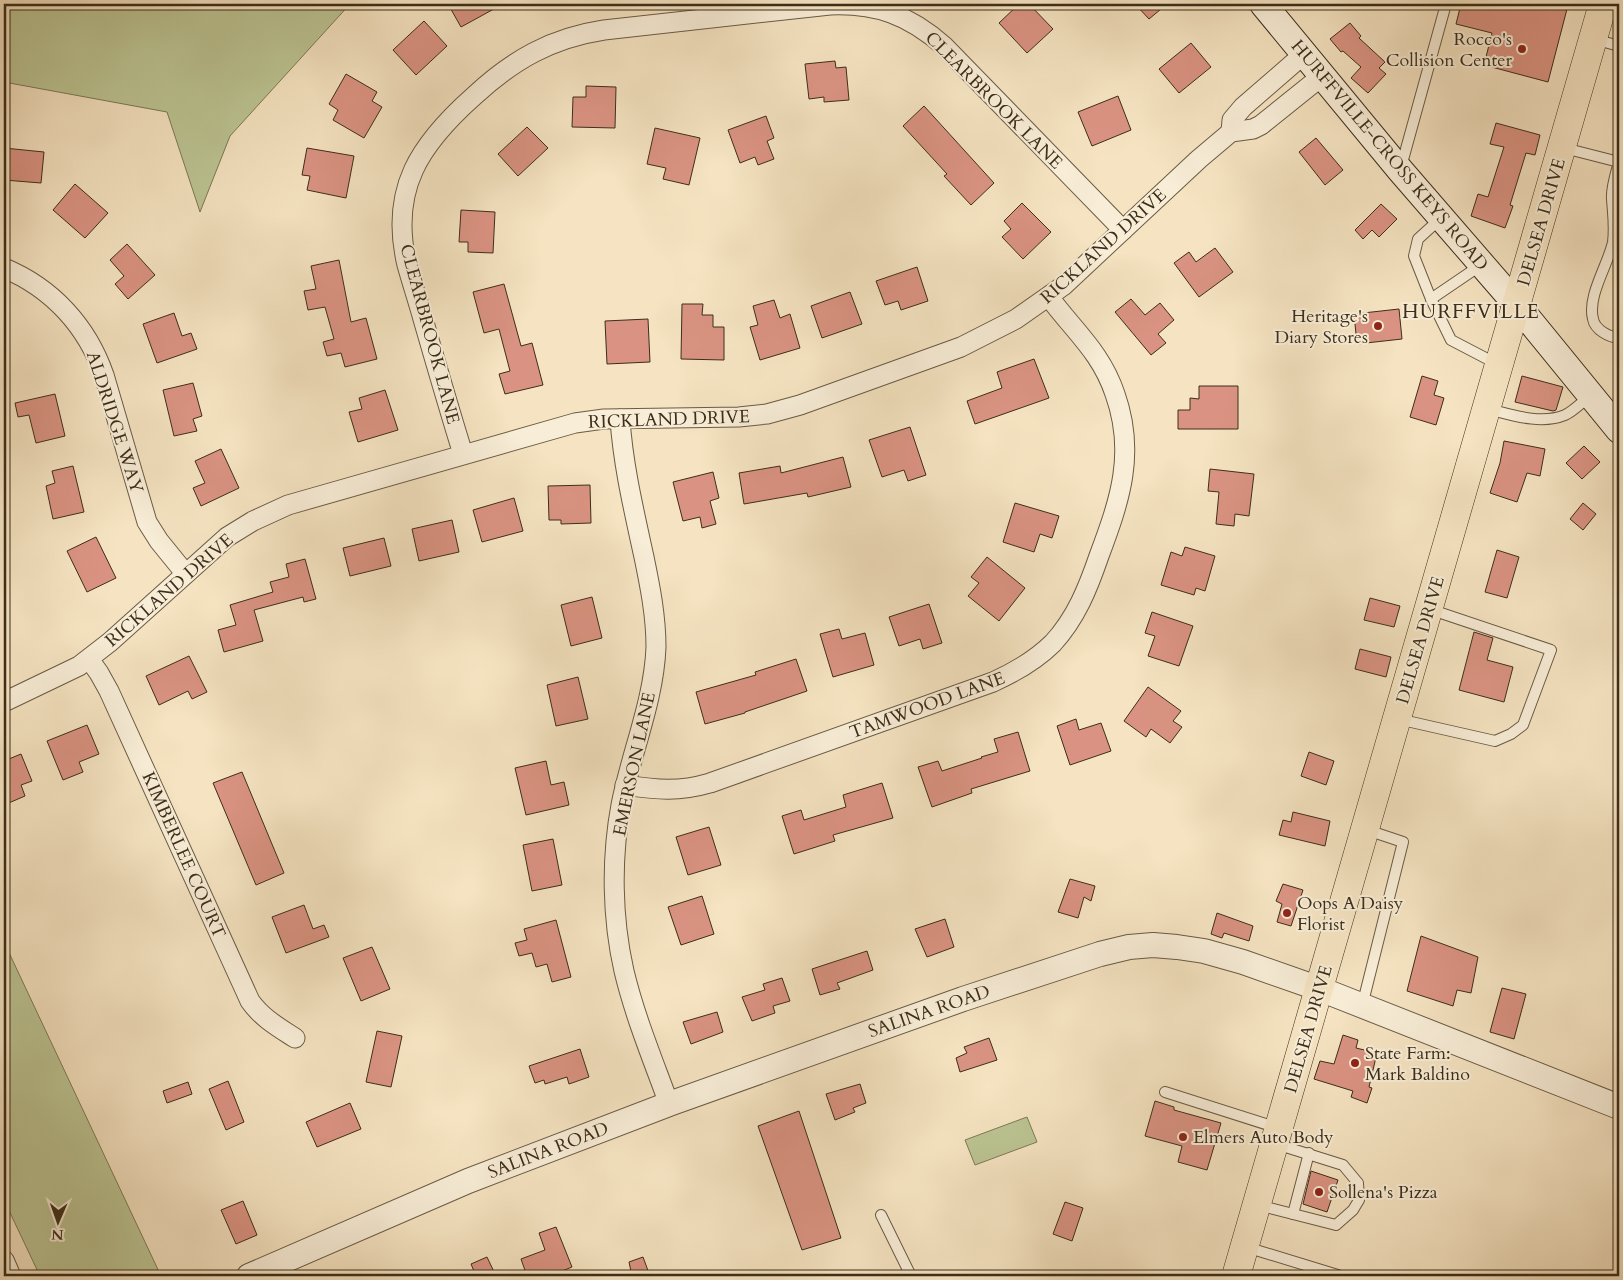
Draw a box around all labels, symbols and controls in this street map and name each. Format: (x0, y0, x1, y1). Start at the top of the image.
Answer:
street label: CLEARBROOK LANE (919, 26, 1068, 175)
place label: Rocco's Collision Center (1386, 27, 1512, 73)
street label: HURFFVILLE-CROSS KEYS ROAD (1285, 34, 1494, 276)
marker: Rocco's Collision Center (1516, 43, 1528, 55)
street label: DELSEA DRIVE (1511, 155, 1572, 289)
street label: RICKLAND DRIVE (1035, 183, 1172, 310)
street label: CLEARBROOK LANE (393, 241, 466, 427)
district label: HURFFVILLE (1402, 298, 1540, 325)
place label: Heritage's Diary Stores (1274, 304, 1368, 350)
marker: Heritage's Diary Stores (1372, 320, 1384, 332)
street label: ALDRIDGE WAY (80, 348, 149, 497)
street label: RICKLAND DRIVE (588, 404, 750, 435)
street label: RICKLAND DRIVE (100, 528, 239, 653)
street label: DELSEA DRIVE (1390, 573, 1451, 707)
street label: TAMWOOD LANE (846, 666, 1008, 745)
street label: EMERSON LANE (607, 690, 662, 838)
street label: KIMBERLEE COURT (136, 768, 232, 942)
place label: Oops A Daisy Florist (1297, 891, 1404, 937)
marker: Oops A Daisy Florist (1281, 907, 1293, 919)
street label: DELSEA DRIVE (1278, 962, 1339, 1096)
street label: SALINA ROAD (865, 979, 993, 1044)
place label: State Farm: Mark Baldino (1365, 1041, 1470, 1087)
marker: State Farm: Mark Baldino (1349, 1057, 1361, 1069)
street label: SALINA ROAD (484, 1116, 612, 1185)
place label: Elmers Auto Body (1193, 1125, 1334, 1150)
marker: Elmers Auto Body (1177, 1131, 1189, 1143)
place label: Sollena's Pizza (1329, 1180, 1438, 1205)
marker: Sollena's Pizza (1313, 1186, 1325, 1198)
north arrow (32, 1198, 82, 1248)
text: N (51, 1225, 64, 1244)

